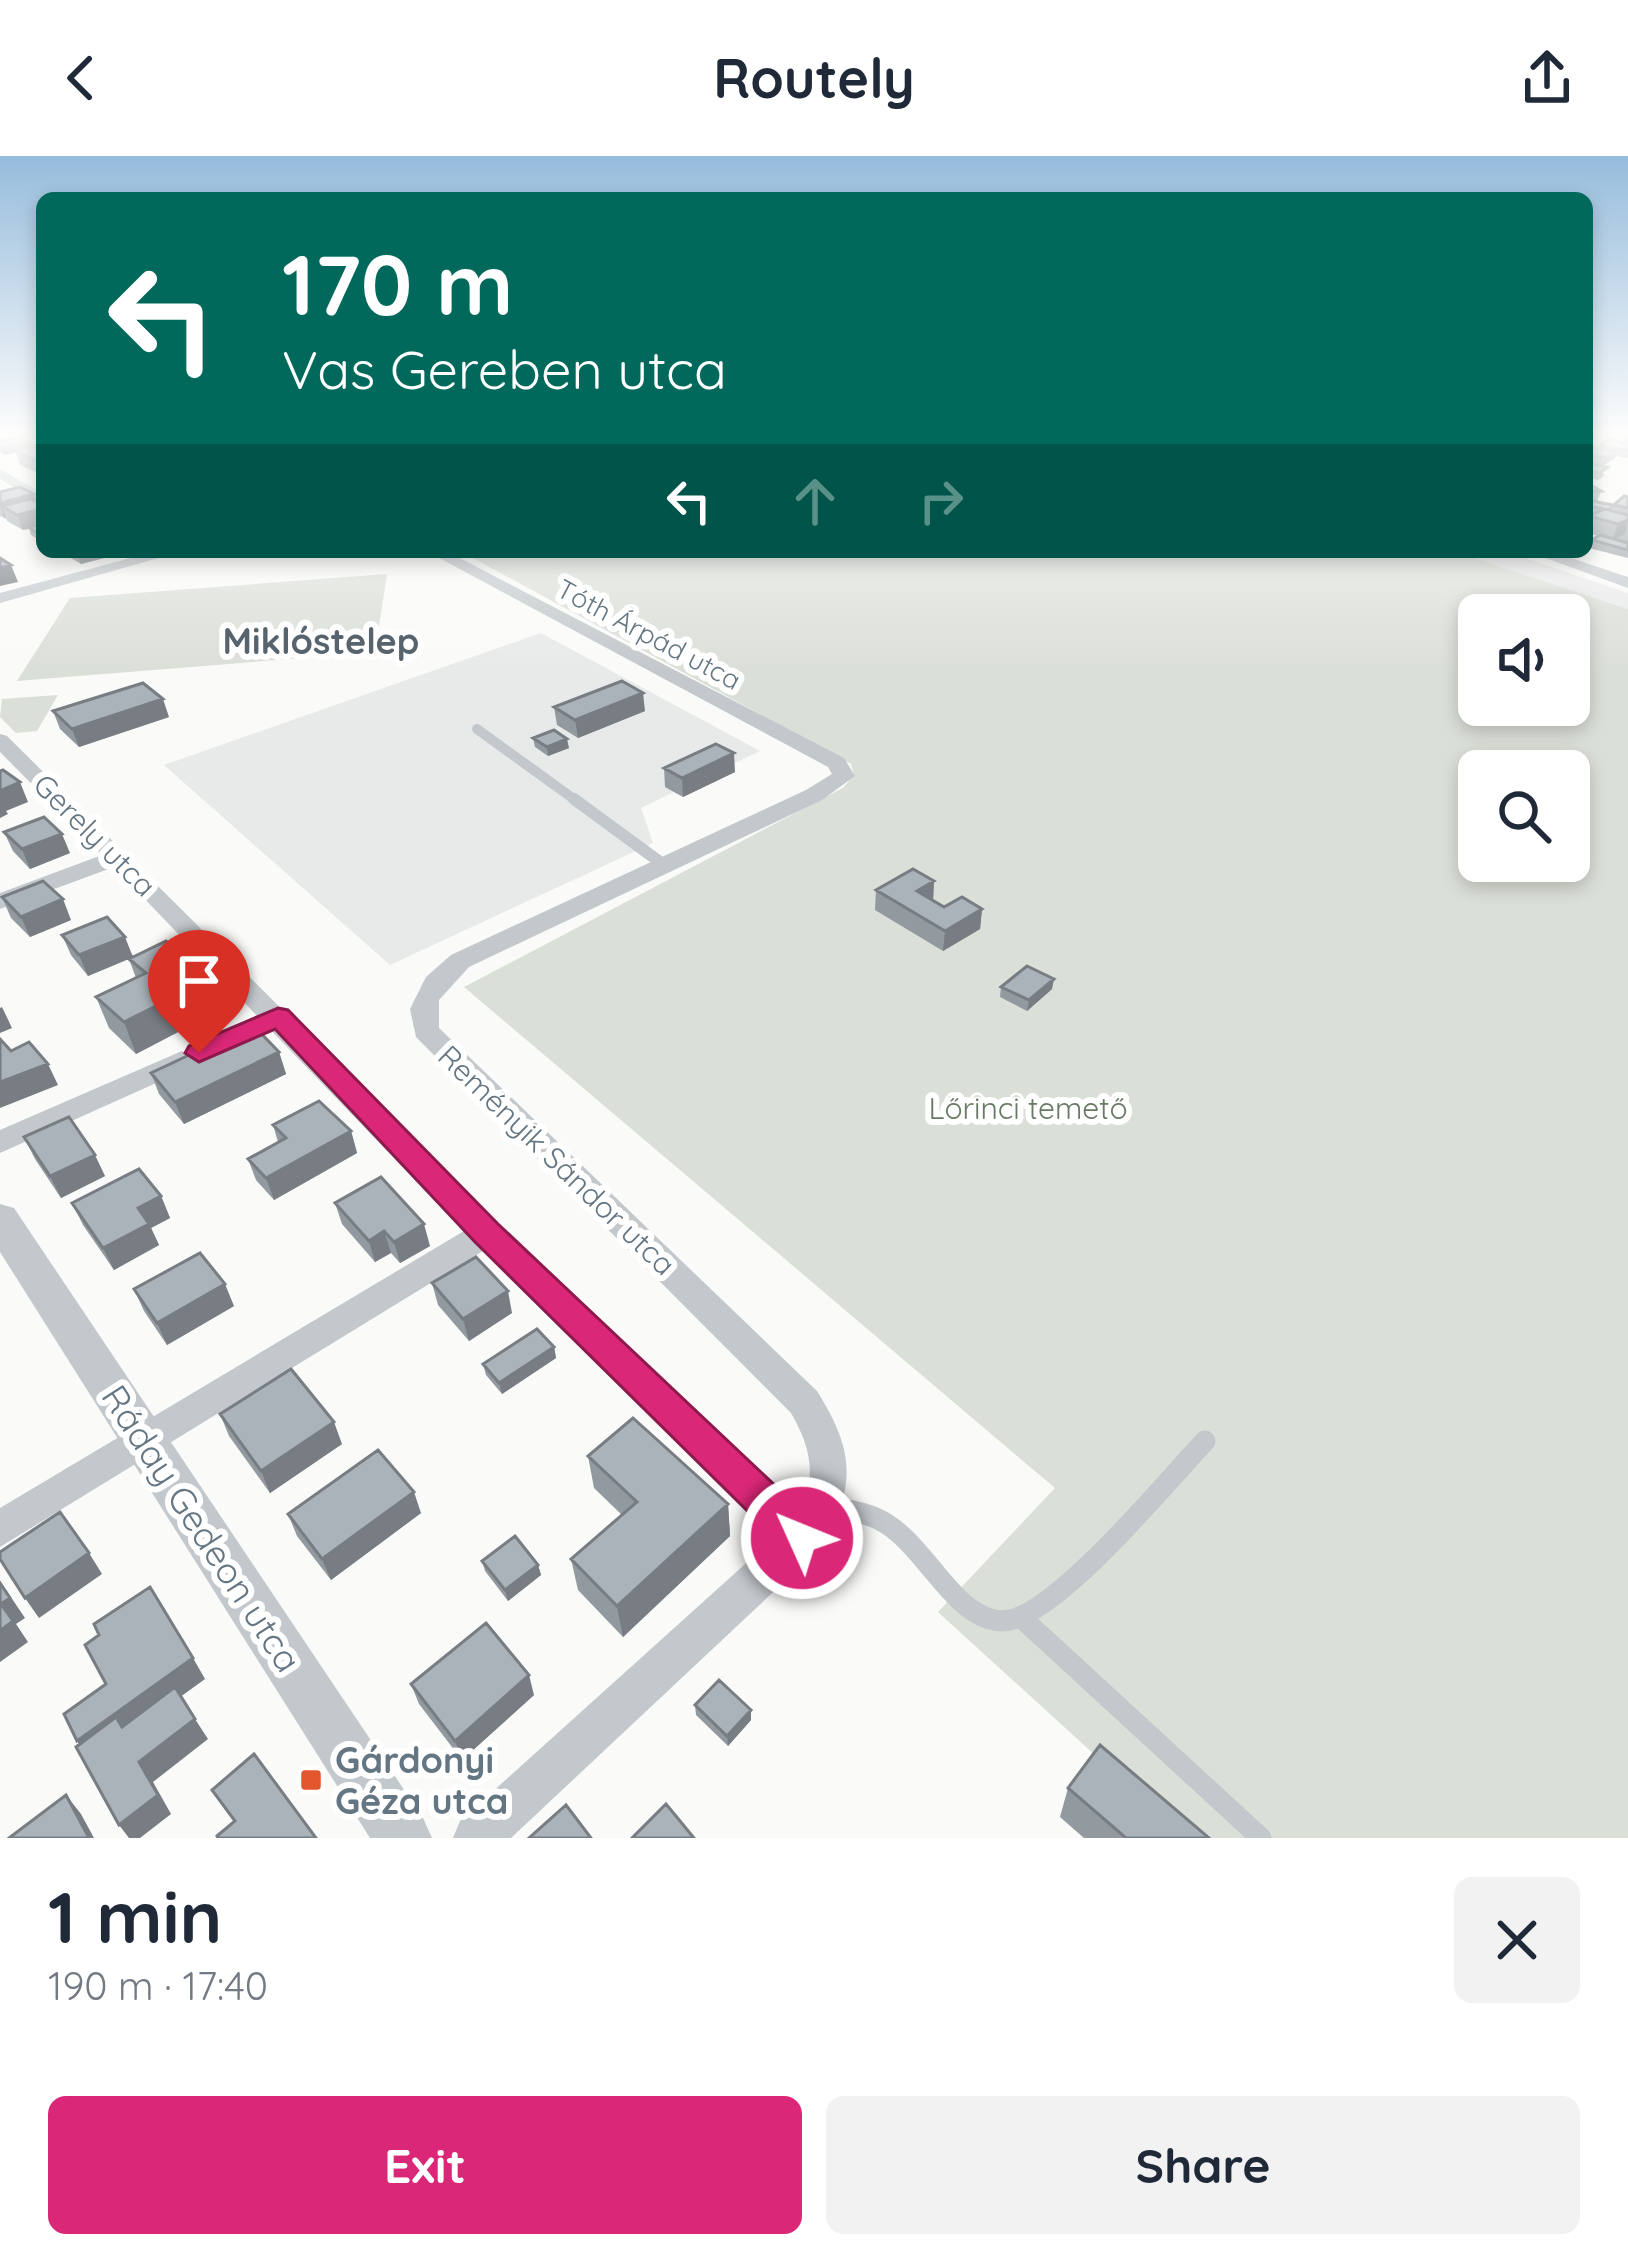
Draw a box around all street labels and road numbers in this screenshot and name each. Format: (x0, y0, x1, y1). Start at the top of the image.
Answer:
street label: Tóth Árpád utca (551, 571, 747, 697)
street label: Gerely utca (26, 766, 164, 904)
street label: Reményik Sándor utca (430, 1037, 684, 1283)
street label: Ráday Gedeon utca (92, 1376, 312, 1680)

